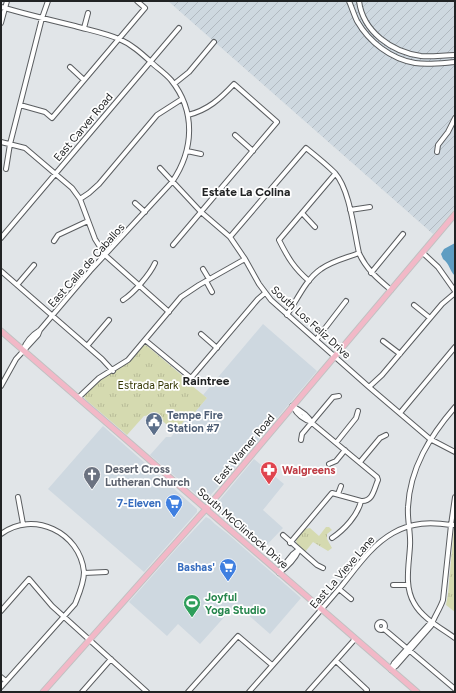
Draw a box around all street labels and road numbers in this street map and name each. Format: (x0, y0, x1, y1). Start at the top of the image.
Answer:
street label: East Carver Road (51, 91, 116, 164)
street label: East Calle de Caballos (45, 221, 127, 310)
street label: South Los Feliz Drive (268, 283, 353, 362)
street label: East Warner Road (211, 412, 277, 487)
street label: South McClintock Drive (194, 485, 291, 572)
street label: East La Vieve Lane (307, 533, 377, 611)

